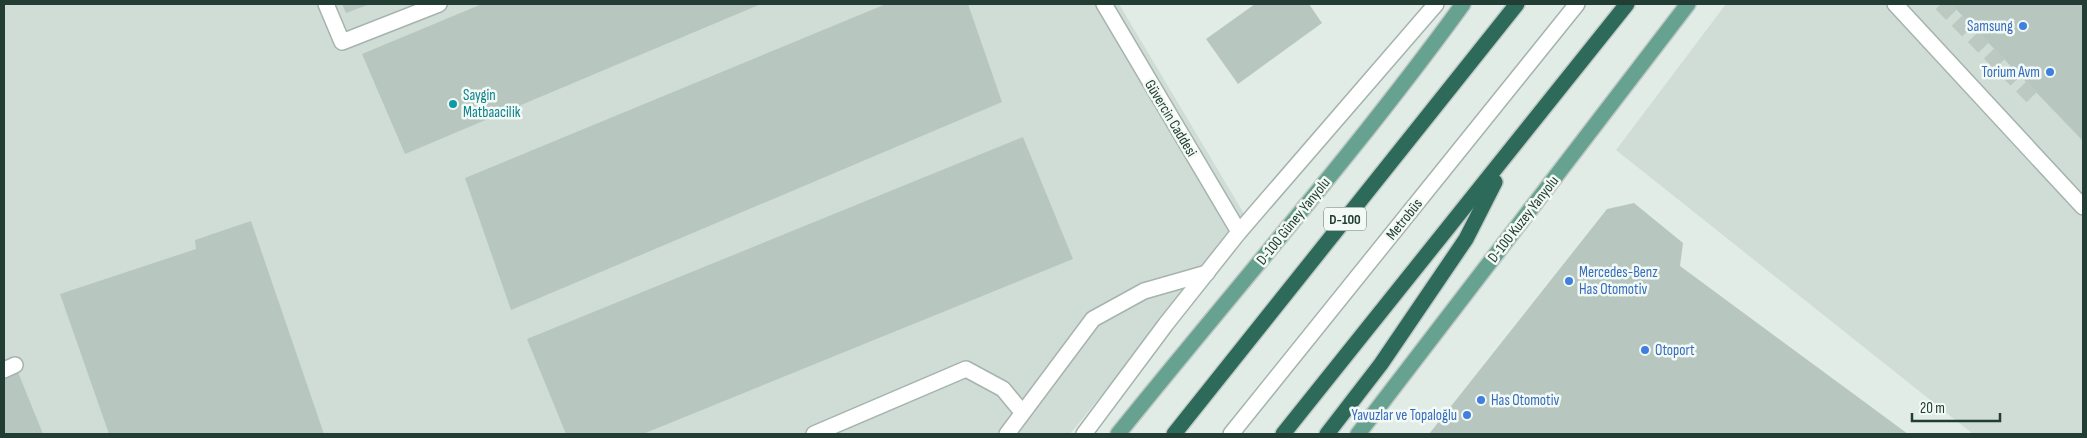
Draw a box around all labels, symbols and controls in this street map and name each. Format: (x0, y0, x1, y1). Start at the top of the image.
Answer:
place label: Samsung (1967, 17, 2013, 36)
marker: Samsung (2017, 20, 2029, 32)
place label: Torium Avm (1982, 63, 2040, 82)
marker: Torium Avm (2044, 66, 2056, 78)
street label: Güvercin Caddesi (1140, 76, 1201, 160)
place label: Saygin Matbaacilik (463, 86, 521, 122)
marker: Saygin Matbaacilik (447, 98, 459, 110)
street label: D-100 Kuzey Yanyolu (1484, 172, 1563, 266)
street label: D-100 Güney Yanyolu (1252, 174, 1334, 269)
street label: Metrobüs (1382, 195, 1427, 244)
road number: D-100 (1324, 208, 1366, 230)
place label: Mercedes-Benz Has Otomotiv (1579, 263, 1658, 299)
marker: Mercedes-Benz Has Otomotiv (1563, 275, 1575, 287)
place label: Otoport (1655, 341, 1695, 360)
marker: Otoport (1639, 344, 1651, 356)
scale bar (1912, 390, 2000, 422)
place label: Has Otomotiv (1491, 391, 1559, 410)
marker: Has Otomotiv (1475, 394, 1487, 406)
text: 20 m (1920, 399, 1945, 418)
place label: Yavuzlar ve Topaloğlu (1352, 406, 1457, 425)
marker: Yavuzlar ve Topaloğlu (1461, 409, 1473, 421)

